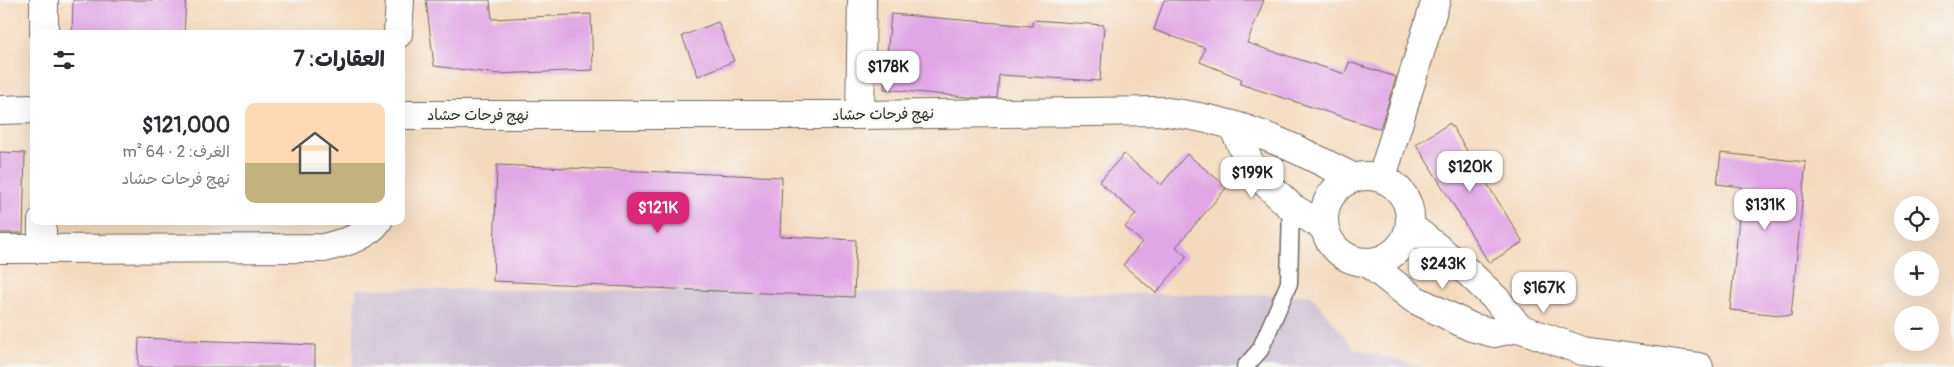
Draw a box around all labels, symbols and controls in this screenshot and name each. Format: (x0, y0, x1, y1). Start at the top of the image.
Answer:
icon: filters (50, 46, 78, 74)
text: العقارات: 7 (293, 46, 385, 73)
pin: $178K (853, 51, 923, 93)
text: $178K (867, 57, 909, 77)
street label: نهج فرحات حشاد (832, 104, 934, 125)
street label: نهج فرحات حشاد (427, 106, 529, 125)
text: $121,000 (142, 112, 230, 139)
icon: home (285, 123, 345, 183)
text: الغرف: 2 · 64 m² (123, 142, 230, 162)
pin: $120K (1435, 150, 1505, 193)
pin: $199K (1217, 156, 1287, 199)
text: $120K (1448, 157, 1492, 177)
text: $199K (1231, 163, 1273, 183)
text: نهج فرحات حشاد (121, 169, 230, 189)
pin: $131K (1730, 188, 1800, 231)
pin: $121K (623, 192, 693, 234)
text: $131K (1745, 195, 1785, 215)
map controls (1894, 196, 1939, 351)
button: locate (1894, 196, 1939, 241)
text: $121K (638, 198, 678, 218)
pin: $243K (1408, 248, 1478, 290)
button: + (1894, 251, 1939, 296)
text: $243K (1420, 254, 1466, 274)
pin: $167K (1509, 272, 1579, 314)
text: $167K (1523, 278, 1565, 298)
button: − (1894, 306, 1939, 351)

